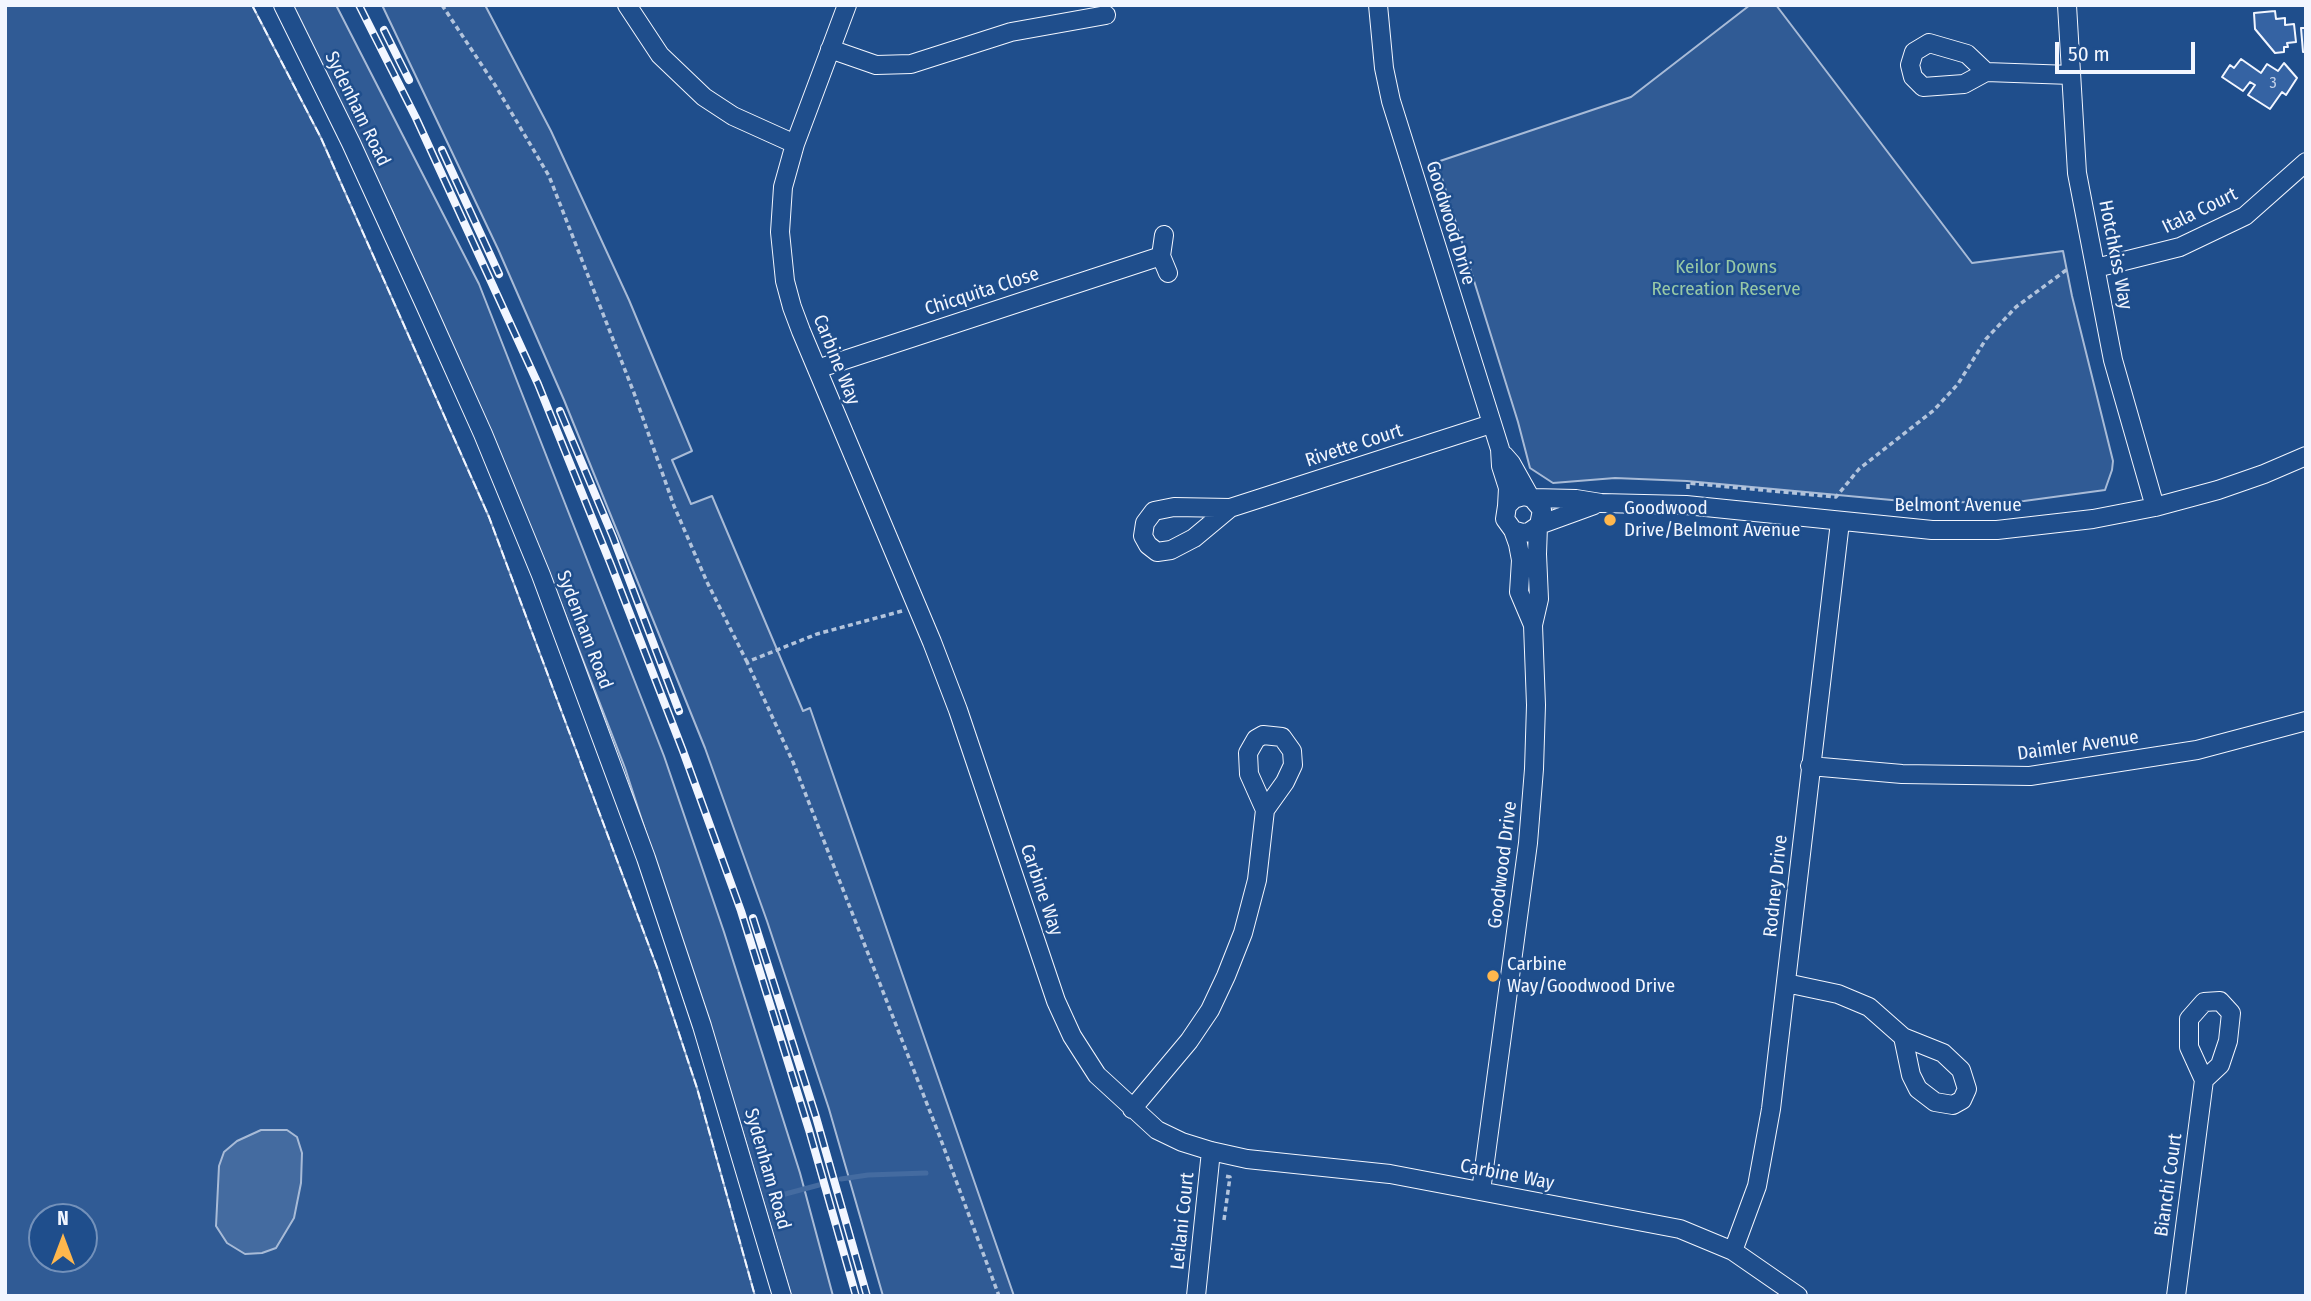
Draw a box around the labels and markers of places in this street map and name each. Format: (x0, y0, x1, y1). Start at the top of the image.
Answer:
place label: Goodwood Drive/Belmont Avenue (1624, 498, 1800, 542)
marker: Goodwood Drive/Belmont Avenue (1602, 512, 1618, 528)
place label: Carbine Way/Goodwood Drive (1507, 954, 1675, 998)
marker: Carbine Way/Goodwood Drive (1485, 968, 1501, 984)

